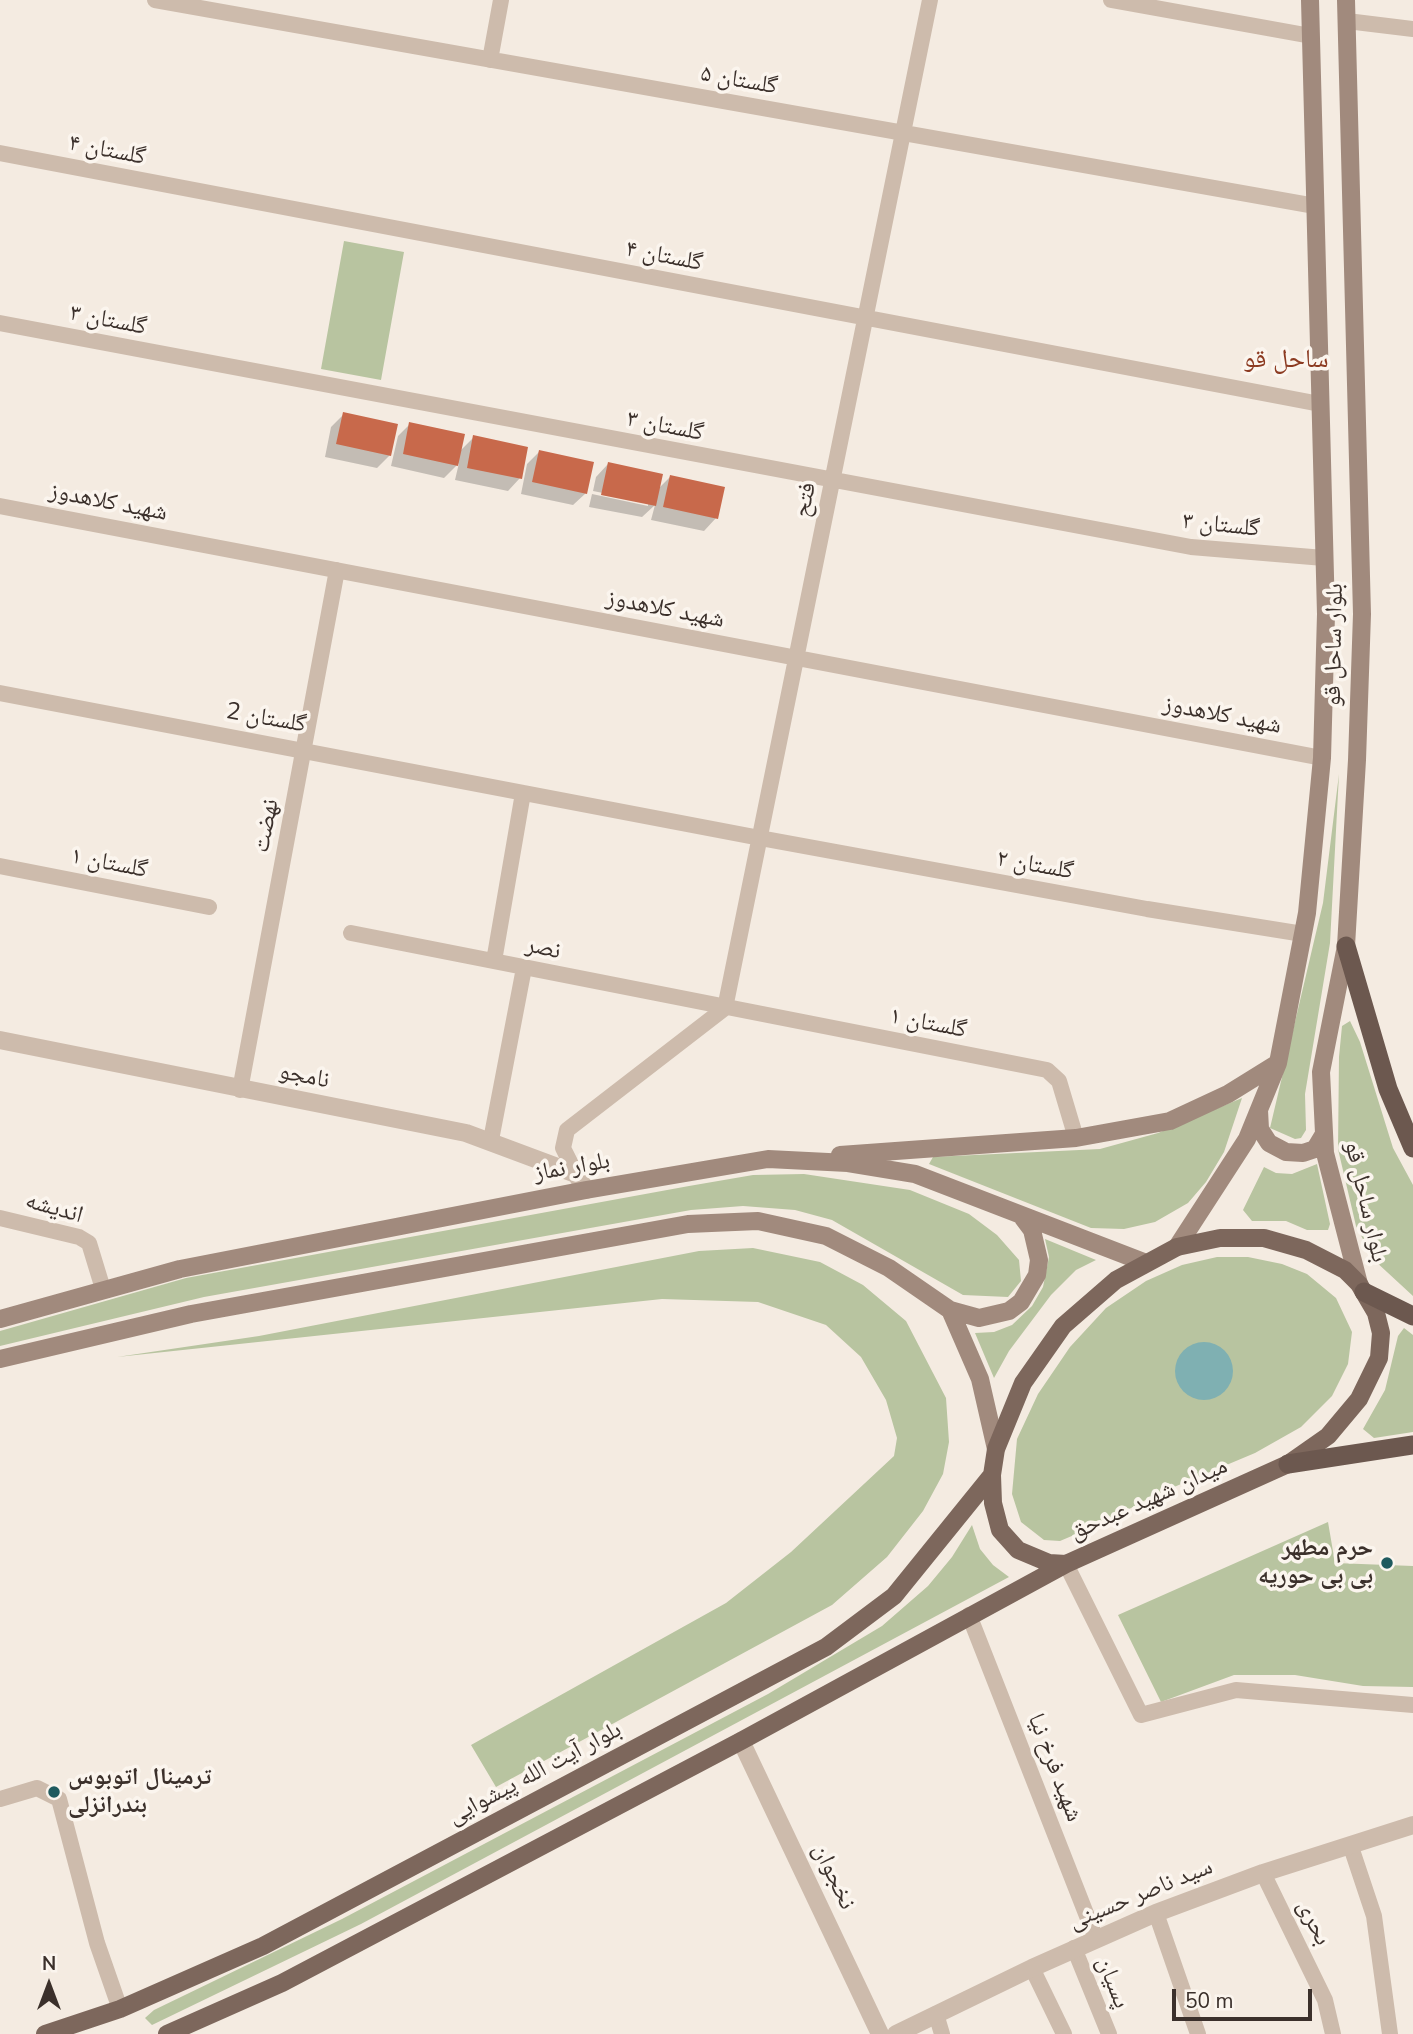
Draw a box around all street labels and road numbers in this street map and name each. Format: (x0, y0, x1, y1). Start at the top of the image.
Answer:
street label: گلستان ۵ (698, 60, 780, 102)
street label: گلستان ۴ (66, 129, 148, 173)
street label: گلستان ۴ (623, 235, 705, 279)
street label: گلستان ۳ (67, 299, 149, 343)
street label: گلستان ۳ (624, 405, 706, 449)
street label: شهید کلاهدوز (46, 477, 170, 529)
street label: فتح (788, 480, 824, 520)
street label: گلستان ۳ (1181, 508, 1261, 544)
street label: بلوار ساحل قو (1320, 583, 1350, 707)
street label: شهید کلاهدوز (603, 584, 727, 636)
street label: شهید کلاهدوز (1160, 690, 1284, 742)
street label: گلستان 2 (224, 698, 308, 740)
street label: نهضت (248, 797, 286, 855)
street label: گلستان ۱ (68, 842, 150, 886)
street label: گلستان ۲ (994, 845, 1076, 887)
street label: نصر (523, 931, 563, 967)
street label: گلستان ۱ (887, 1002, 969, 1046)
street label: نامجو (276, 1058, 332, 1096)
street label: بلوار ساحل قو (1337, 1139, 1393, 1265)
street label: بلوار نماز (532, 1147, 612, 1189)
street label: اندیشه (22, 1187, 86, 1231)
street label: میدان شهید عبدحق (1066, 1452, 1232, 1548)
street label: شهید فرخ نیا (1020, 1710, 1088, 1826)
street label: بلوار آیت الله پیشوایی (443, 1716, 627, 1832)
street label: نخجوان (805, 1839, 861, 1915)
street label: سید ناصر حسینی (1065, 1853, 1217, 1937)
street label: بحری (1290, 1896, 1336, 1950)
street label: پسیان (1089, 1953, 1135, 2013)

